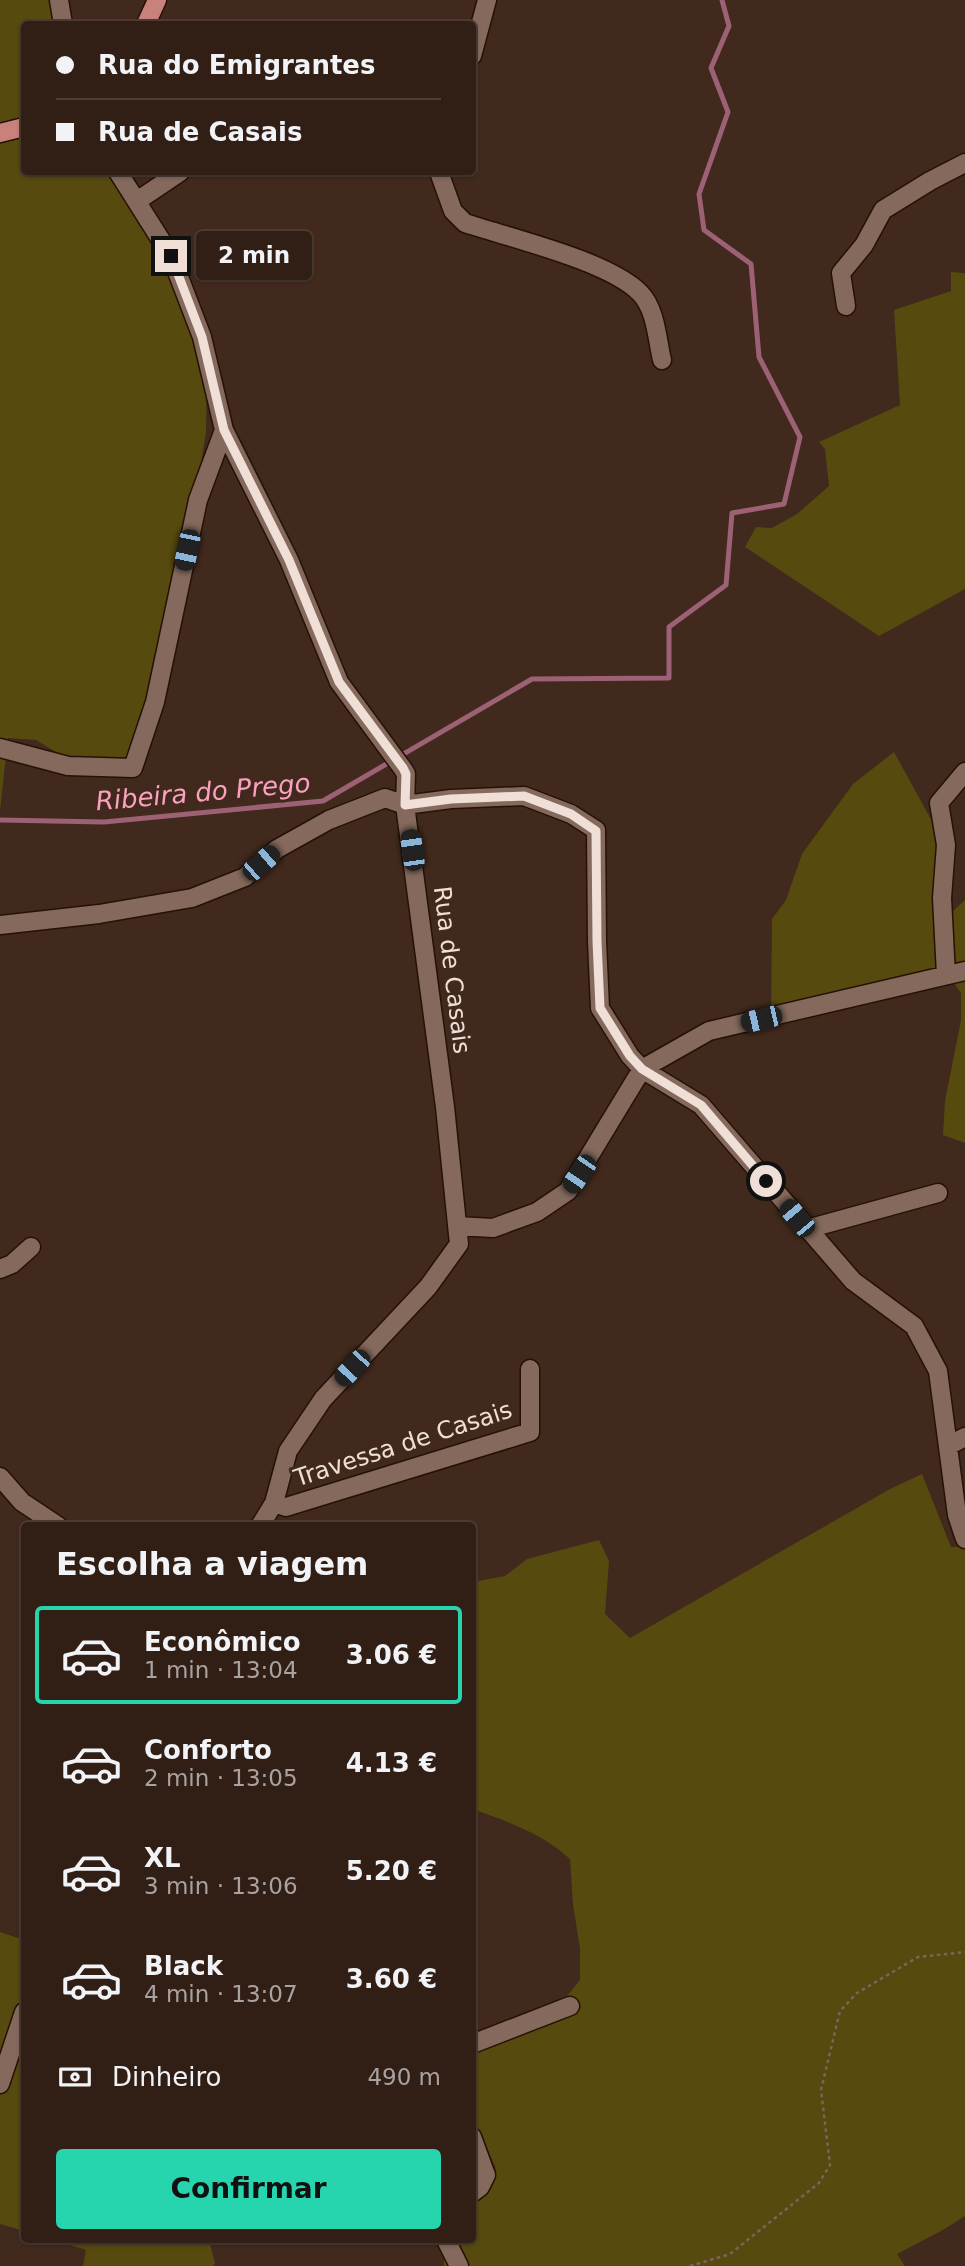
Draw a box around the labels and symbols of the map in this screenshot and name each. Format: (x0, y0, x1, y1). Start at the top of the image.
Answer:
callout: 2 min (196, 232, 311, 280)
route end (155, 240, 187, 272)
car (173, 527, 202, 573)
water label: Ribeira do Prego (94, 768, 312, 816)
car (399, 828, 426, 872)
car (239, 841, 284, 885)
street label: Rua de Casais (428, 885, 476, 1055)
car (739, 1004, 784, 1034)
car (559, 1151, 600, 1197)
route start (750, 1165, 782, 1197)
car (776, 1195, 819, 1241)
car (330, 1345, 375, 1391)
street label: Travessa de Casais (290, 1396, 516, 1493)

